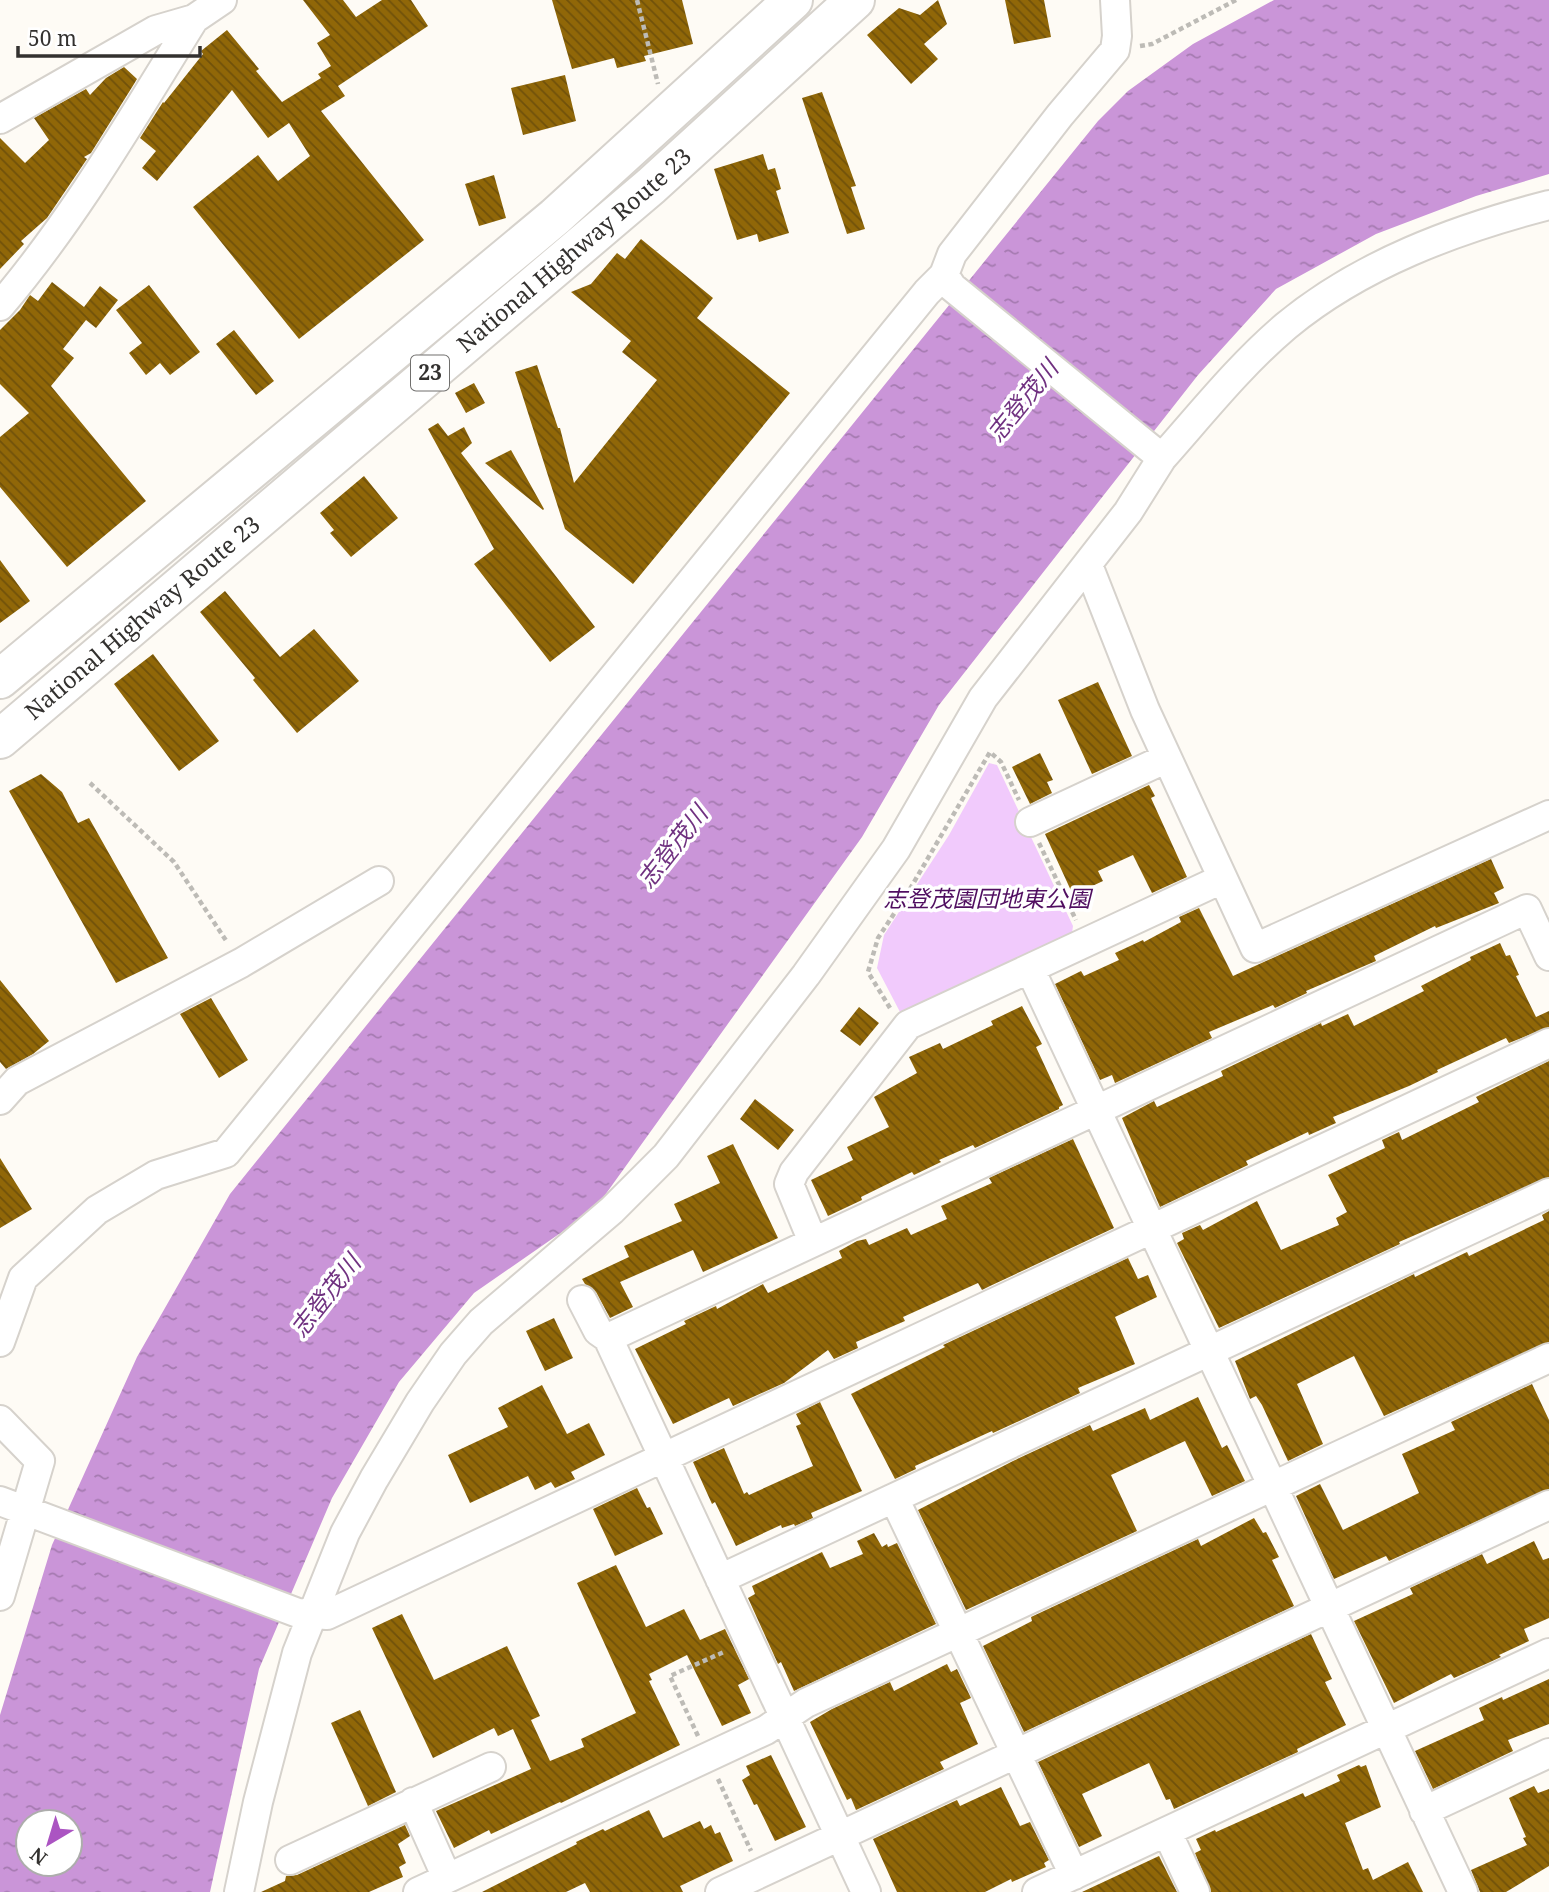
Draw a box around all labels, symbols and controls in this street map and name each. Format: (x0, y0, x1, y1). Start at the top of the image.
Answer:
scale bar (18, 14, 200, 58)
text: 50 m (28, 24, 77, 52)
street label: National Highway Route 23 (450, 140, 698, 359)
water label: 志登茂川 (979, 350, 1067, 448)
road number: 23 (411, 356, 449, 390)
street label: National Highway Route 23 (17, 508, 266, 726)
water label: 志登茂川 (629, 796, 716, 894)
park label: 志登茂園団地東公園 (884, 882, 1094, 914)
water label: 志登茂川 (282, 1245, 369, 1343)
north arrow (14, 1808, 84, 1878)
text: N (25, 1842, 52, 1871)

